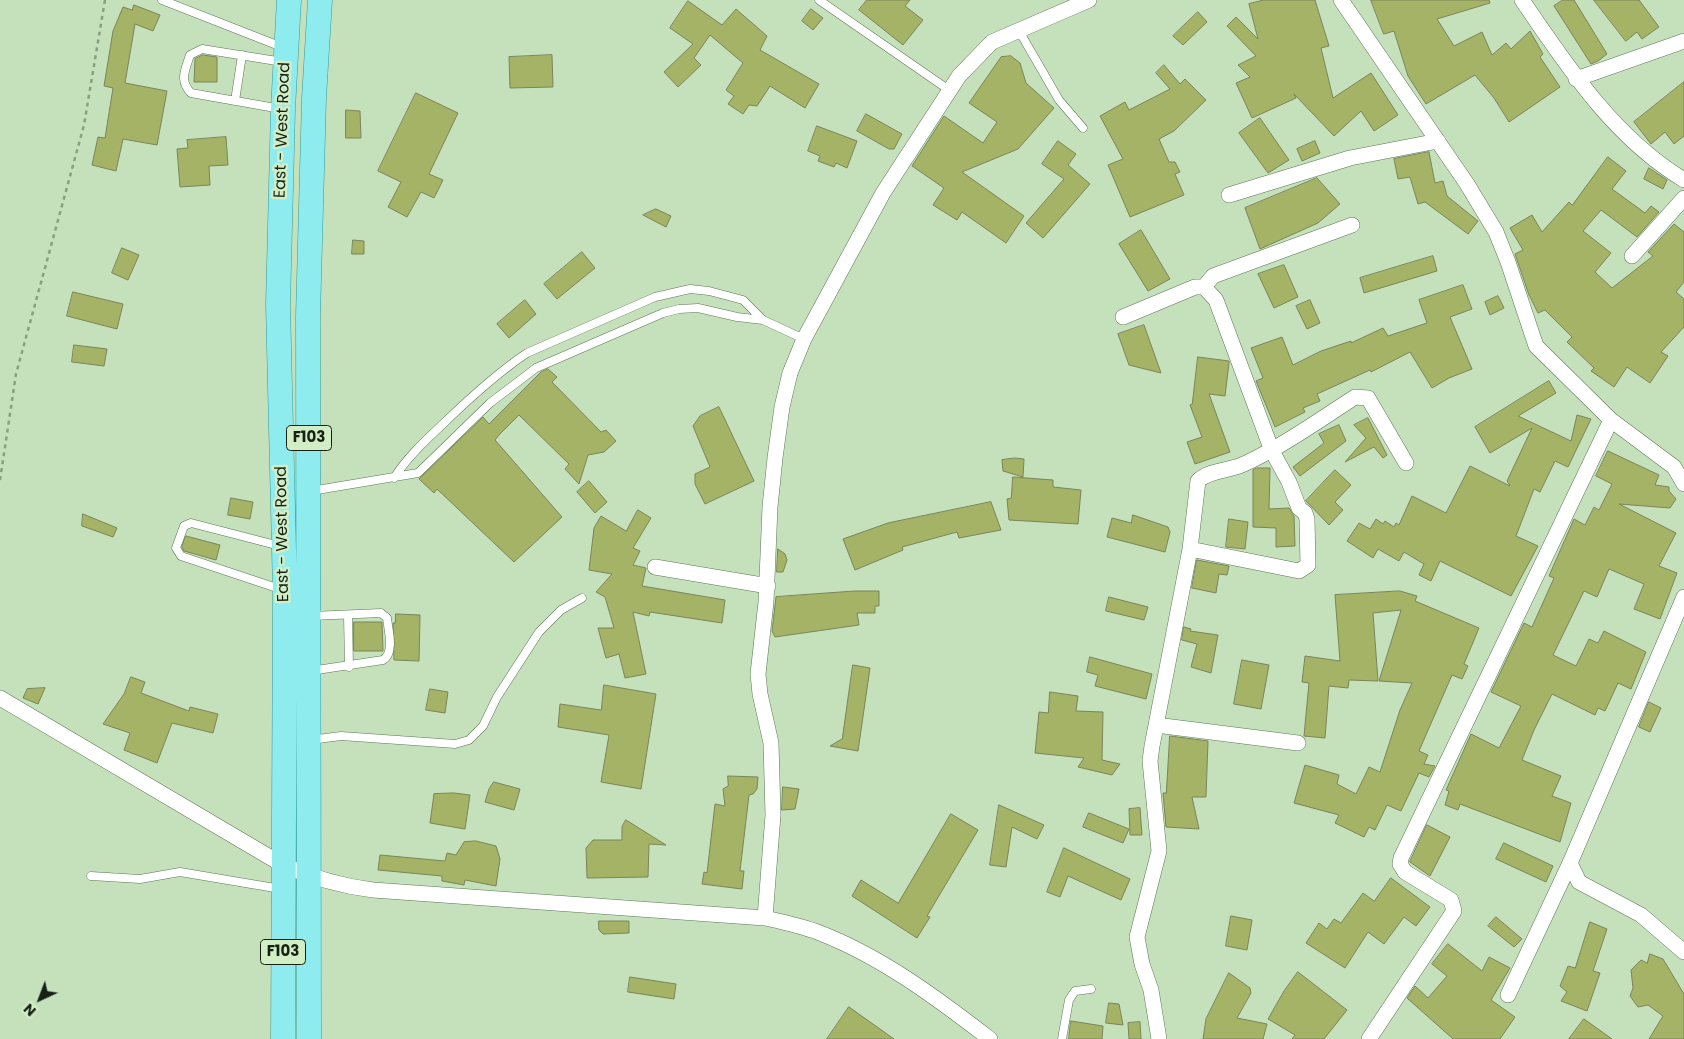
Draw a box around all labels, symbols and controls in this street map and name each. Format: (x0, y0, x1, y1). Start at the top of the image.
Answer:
street label: East - West Road (271, 62, 295, 198)
road number: F103 (286, 426, 332, 450)
street label: East - West Road (272, 466, 294, 602)
road number: F103 (260, 940, 306, 964)
north arrow (15, 974, 65, 1024)
text: N (19, 999, 40, 1021)

